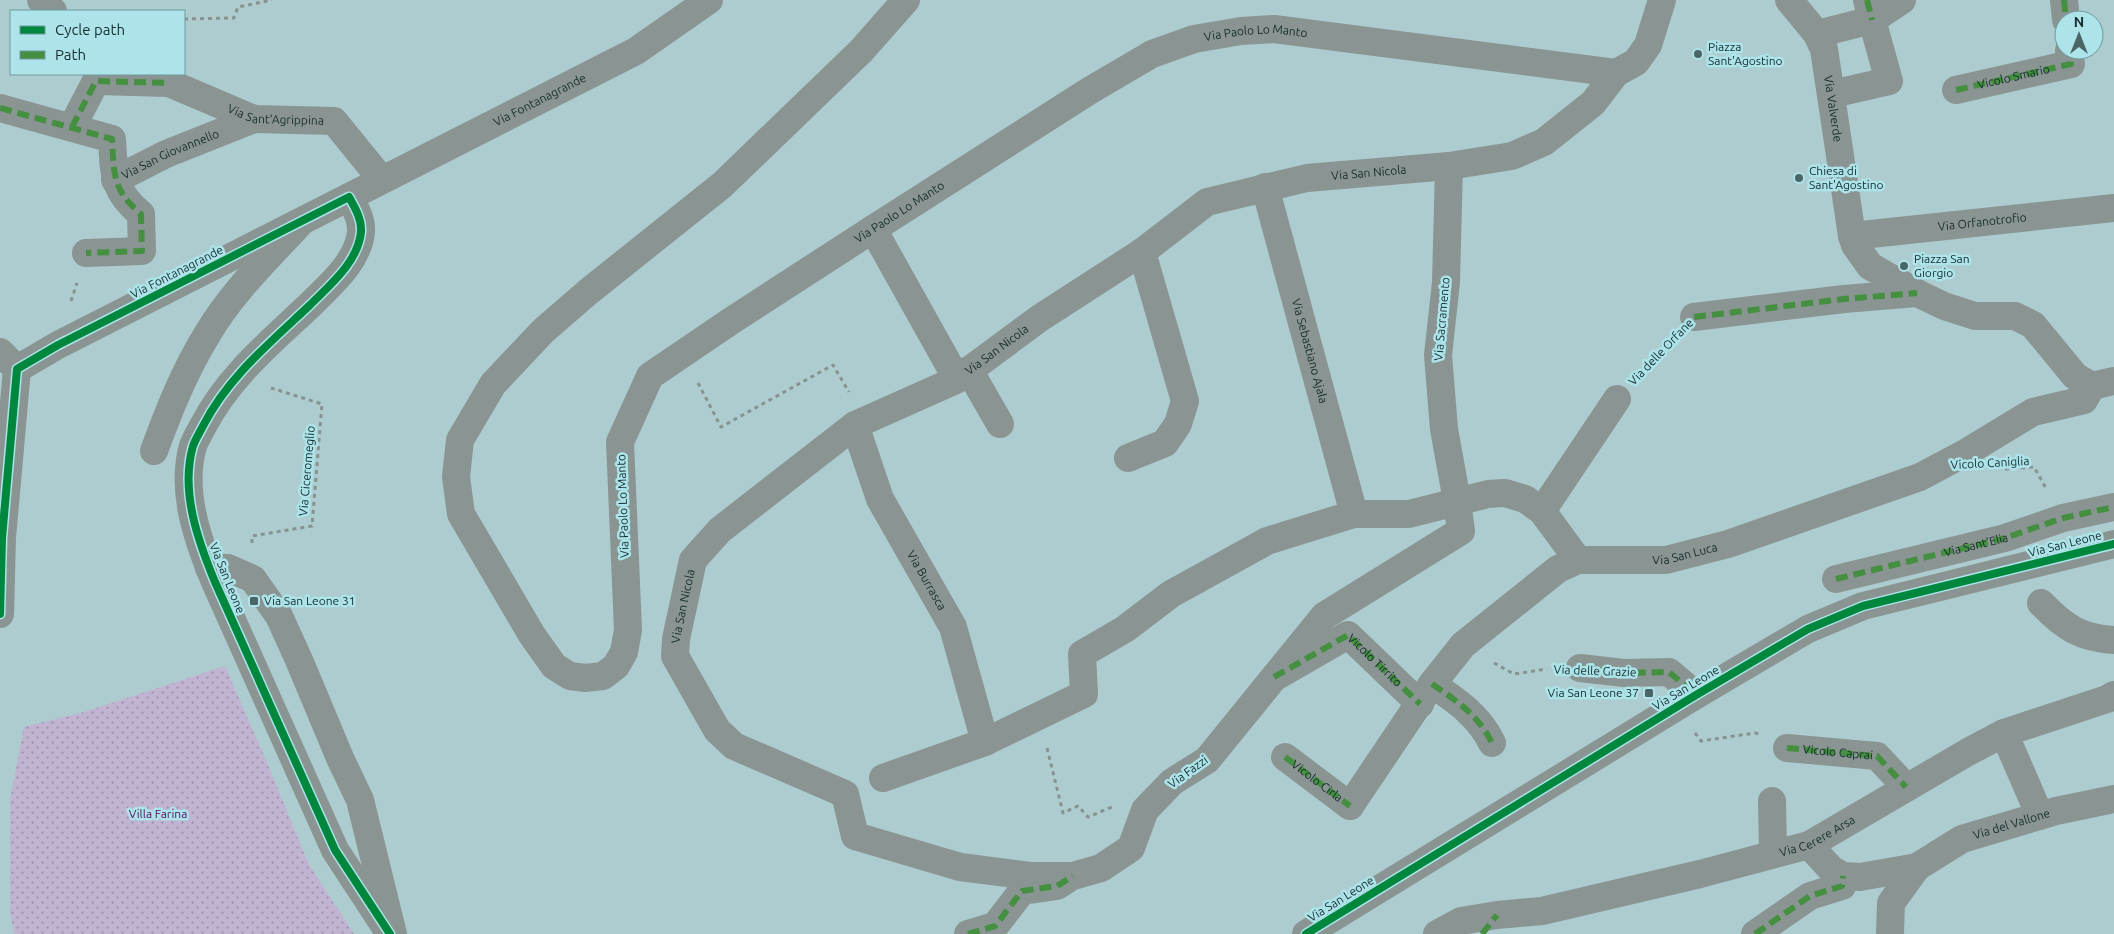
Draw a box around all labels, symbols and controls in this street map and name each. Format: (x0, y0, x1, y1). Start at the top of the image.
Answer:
legend (10, 10, 185, 75)
north arrow (2054, 10, 2104, 60)
text: N (2074, 14, 2084, 30)
text: Cycle path (55, 21, 125, 38)
street label: Via Paolo Lo Manto (1203, 22, 1308, 43)
place label: Piazza Sant'Agostino (1708, 40, 1783, 67)
text: Path (55, 46, 86, 63)
marker: Piazza Sant'Agostino (1692, 48, 1704, 60)
street label: Vicolo Smario (1976, 62, 2051, 91)
street label: Via Fontanagrande (491, 71, 588, 128)
street label: Via Valverde (1822, 74, 1845, 143)
street label: Via Sant'Agrippina (226, 102, 324, 127)
street label: Via San Giovannello (119, 127, 221, 182)
street label: Via San Nicola (1331, 163, 1407, 182)
place label: Chiesa di Sant'Agostino (1809, 164, 1884, 191)
marker: Chiesa di Sant'Agostino (1793, 172, 1805, 184)
street label: Via Paolo Lo Manto (852, 178, 947, 245)
street label: Via Orfanotrofio (1937, 210, 2027, 233)
street label: Via Fontanagrande (128, 243, 225, 300)
place label: Piazza San Giorgio (1914, 252, 1970, 279)
marker: Piazza San Giorgio (1898, 260, 1910, 272)
street label: Via Sacramento (1431, 276, 1452, 361)
street label: Via Sebastiano Ajala (1290, 297, 1331, 405)
street label: Via delle Orfane (1626, 316, 1696, 388)
street label: Via San Nicola (962, 322, 1031, 377)
street label: Via Ciceromeglio (296, 425, 317, 517)
street label: Via Paolo Lo Manto (614, 454, 631, 558)
street label: Vicolo Caniglia (1950, 454, 2030, 471)
street label: Via San Leone (2027, 528, 2103, 559)
street label: Via Sant'Elia (1942, 530, 2009, 559)
street label: Via San Luca (1652, 540, 1719, 567)
street label: Via San Leone (207, 541, 248, 615)
street label: Via Burrasca (905, 548, 949, 612)
street label: Via San Nicola (669, 568, 697, 643)
place label: Via San Leone 31 (264, 594, 355, 607)
marker: Via San Leone 31 (248, 595, 260, 607)
street label: Vicolo Tirrito (1345, 631, 1405, 689)
street label: Via delle Grazie (1553, 663, 1637, 678)
street label: Via San Leone (1650, 663, 1721, 712)
place label: Via San Leone 37 (1548, 686, 1639, 699)
marker: Via San Leone 37 (1643, 687, 1655, 699)
street label: Vicolo Caprai (1802, 742, 1874, 762)
street label: Via Fazzi (1165, 753, 1210, 790)
street label: Vicolo Cirla (1289, 757, 1345, 804)
street label: Via del Vallone (1971, 806, 2051, 841)
park label: Villa Farina (129, 807, 187, 820)
street label: Via Cerere Arsa (1778, 813, 1857, 859)
street label: Via San Leone (1305, 873, 1376, 924)

